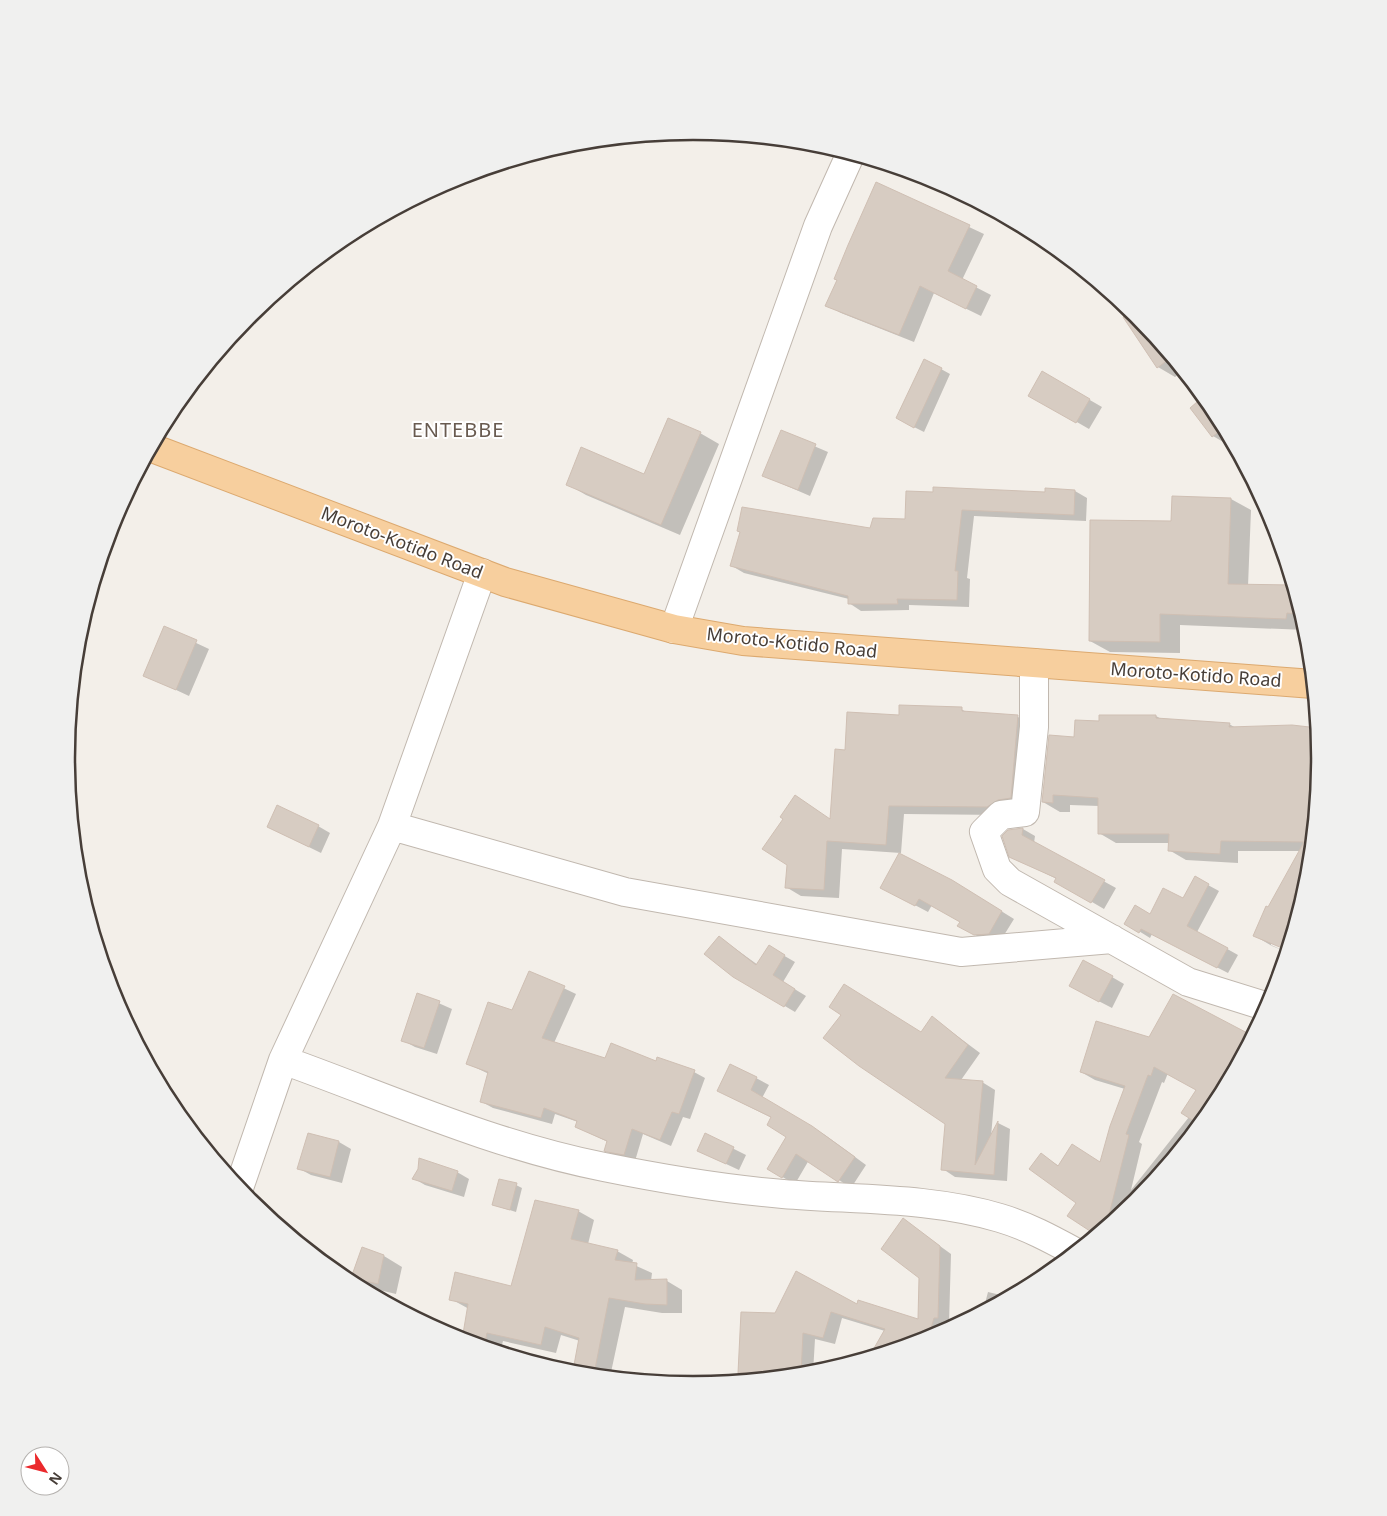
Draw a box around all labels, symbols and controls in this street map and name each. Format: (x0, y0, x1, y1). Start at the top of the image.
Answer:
district label: ENTEBBE (412, 416, 504, 443)
street label: Moroto-Kotido Road (318, 500, 487, 584)
street label: Moroto-Kotido Road (706, 621, 879, 663)
street label: Moroto-Kotido Road (1110, 656, 1282, 692)
north arrow (20, 1446, 70, 1496)
text: N (45, 1469, 67, 1489)

